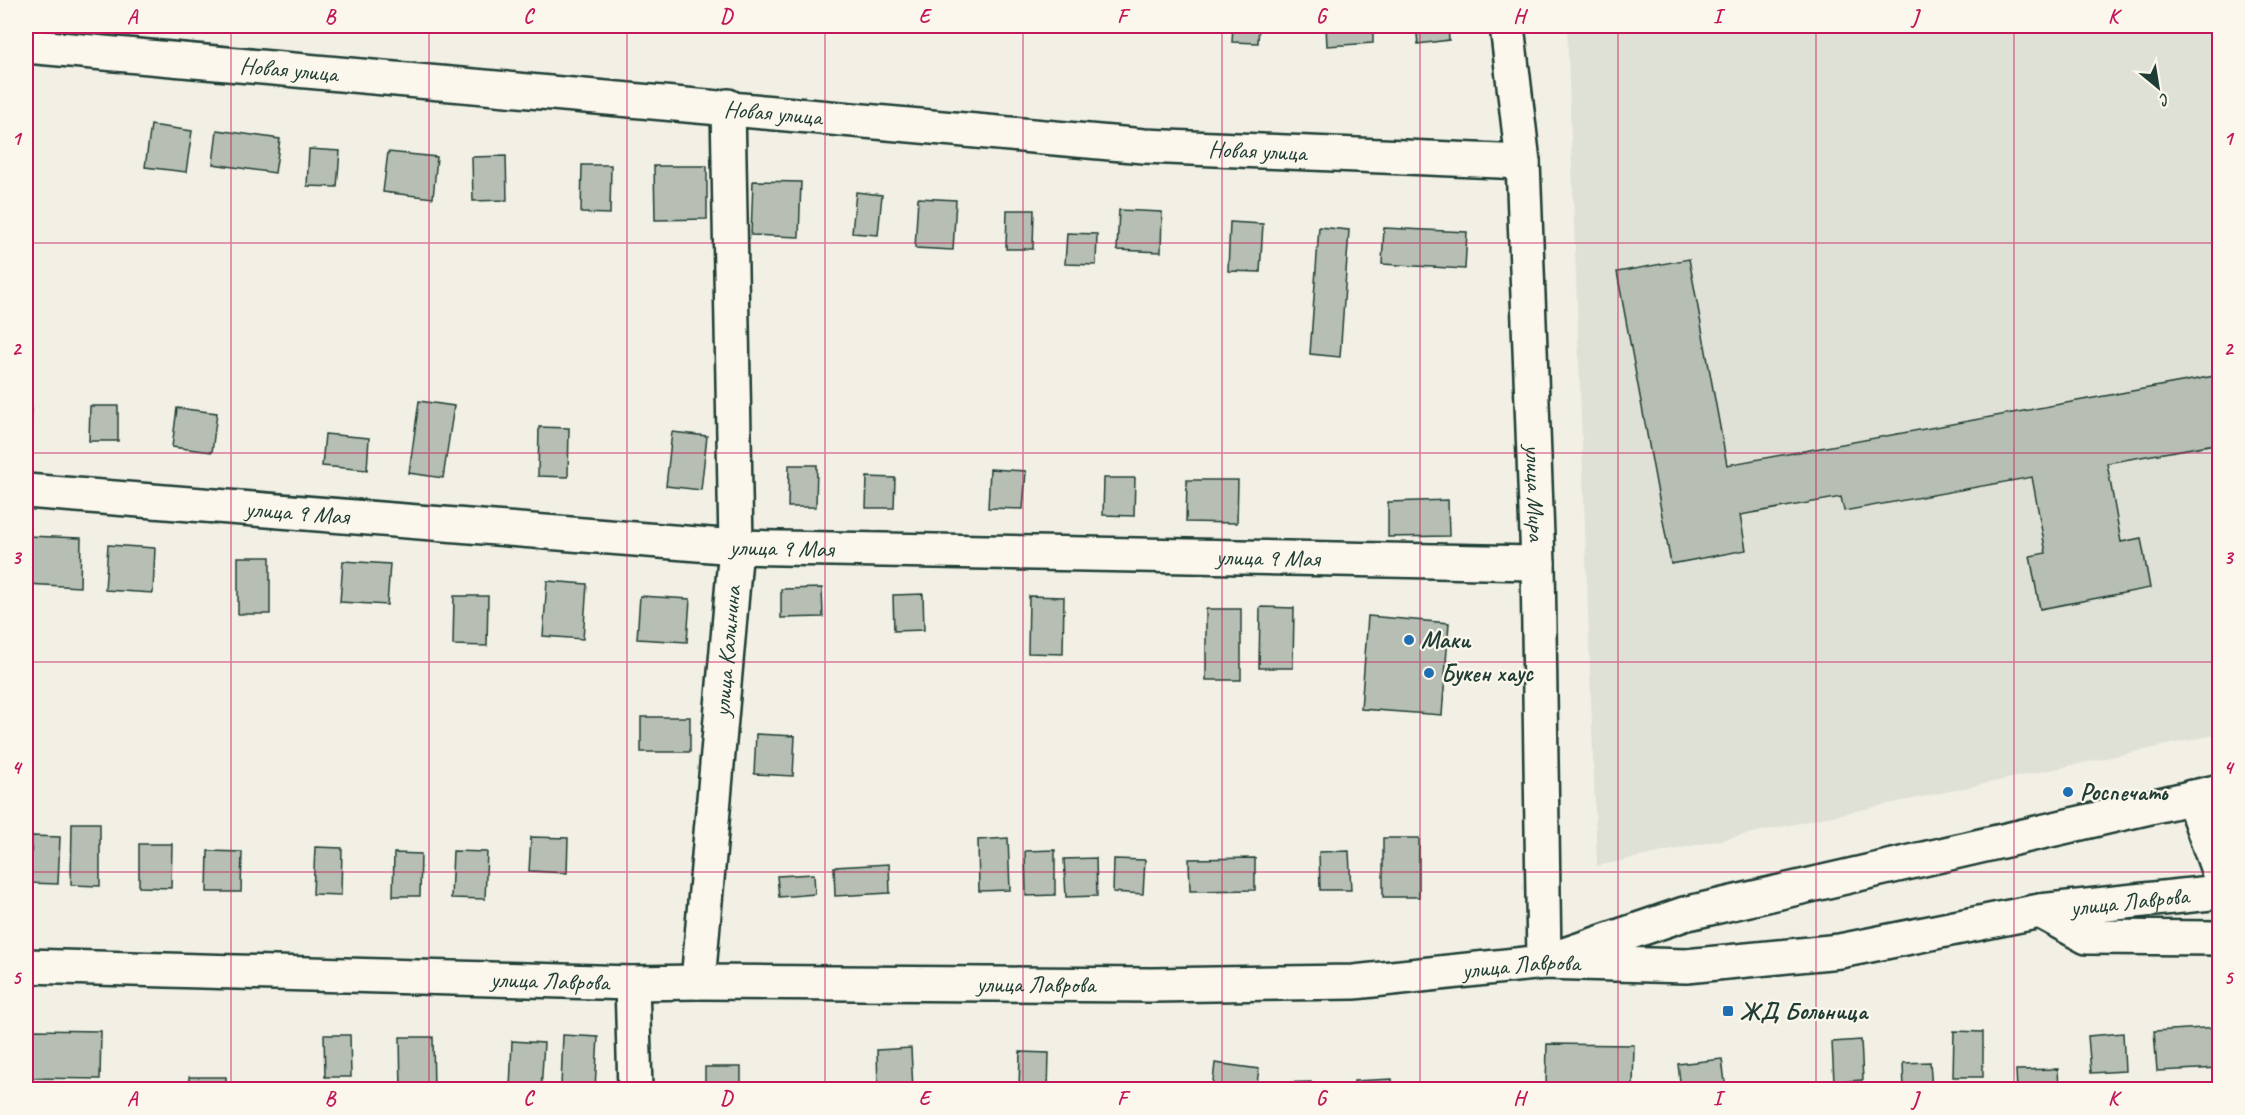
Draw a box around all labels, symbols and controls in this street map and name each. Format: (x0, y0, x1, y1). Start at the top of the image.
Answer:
text: A (127, 4, 139, 29)
text: B (325, 4, 337, 29)
text: C (523, 4, 535, 29)
text: D (720, 4, 734, 29)
text: E (919, 4, 933, 29)
text: F (1117, 4, 1131, 29)
text: G (1316, 4, 1329, 29)
text: H (1513, 4, 1528, 29)
text: I (1713, 4, 1726, 29)
text: J (1910, 4, 1922, 29)
text: K (2108, 4, 2122, 29)
street label: Новая улица (239, 50, 341, 89)
north arrow (2128, 57, 2188, 117)
text: С (2155, 88, 2173, 111)
street label: Новая улица (723, 94, 825, 132)
text: 1 (12, 126, 23, 151)
text: 1 (2224, 126, 2235, 151)
street label: Новая улица (1208, 134, 1309, 168)
text: 2 (12, 336, 23, 361)
text: 2 (2224, 336, 2235, 361)
street label: улица Мира (1519, 442, 1552, 543)
street label: улица 9 Мая (242, 493, 352, 532)
street label: улица 9 Мая (727, 531, 836, 564)
street label: улица 9 Мая (1213, 542, 1321, 574)
text: 3 (12, 545, 23, 570)
text: 3 (2224, 545, 2235, 570)
street label: улица Калинина (706, 583, 748, 720)
place label: Маки (1421, 625, 1472, 655)
marker: Маки (1402, 633, 1416, 647)
place label: Букен хаус (1441, 658, 1534, 688)
marker: Букен хаус (1422, 666, 1436, 680)
text: 4 (12, 755, 24, 780)
text: 4 (2224, 755, 2236, 780)
place label: Роспечать (2080, 777, 2169, 807)
marker: Роспечать (2061, 785, 2075, 799)
street label: улица Лаврова (2067, 880, 2192, 923)
street label: улица Лаврова (1458, 946, 1583, 986)
street label: улица Лаврова (488, 964, 612, 997)
text: 5 (12, 965, 23, 990)
text: 5 (2224, 965, 2235, 990)
street label: улица Лаврова (974, 969, 1097, 1000)
place label: ЖД Больница (1740, 996, 1870, 1026)
marker: ЖД Больница (1721, 1004, 1735, 1018)
text: A (127, 1086, 139, 1111)
text: B (325, 1086, 337, 1111)
text: C (523, 1086, 535, 1111)
text: D (720, 1086, 734, 1111)
text: E (919, 1086, 933, 1111)
text: F (1117, 1086, 1131, 1111)
text: G (1316, 1086, 1329, 1111)
text: H (1513, 1086, 1528, 1111)
text: I (1713, 1086, 1726, 1111)
text: J (1910, 1086, 1922, 1111)
text: K (2108, 1086, 2122, 1111)

